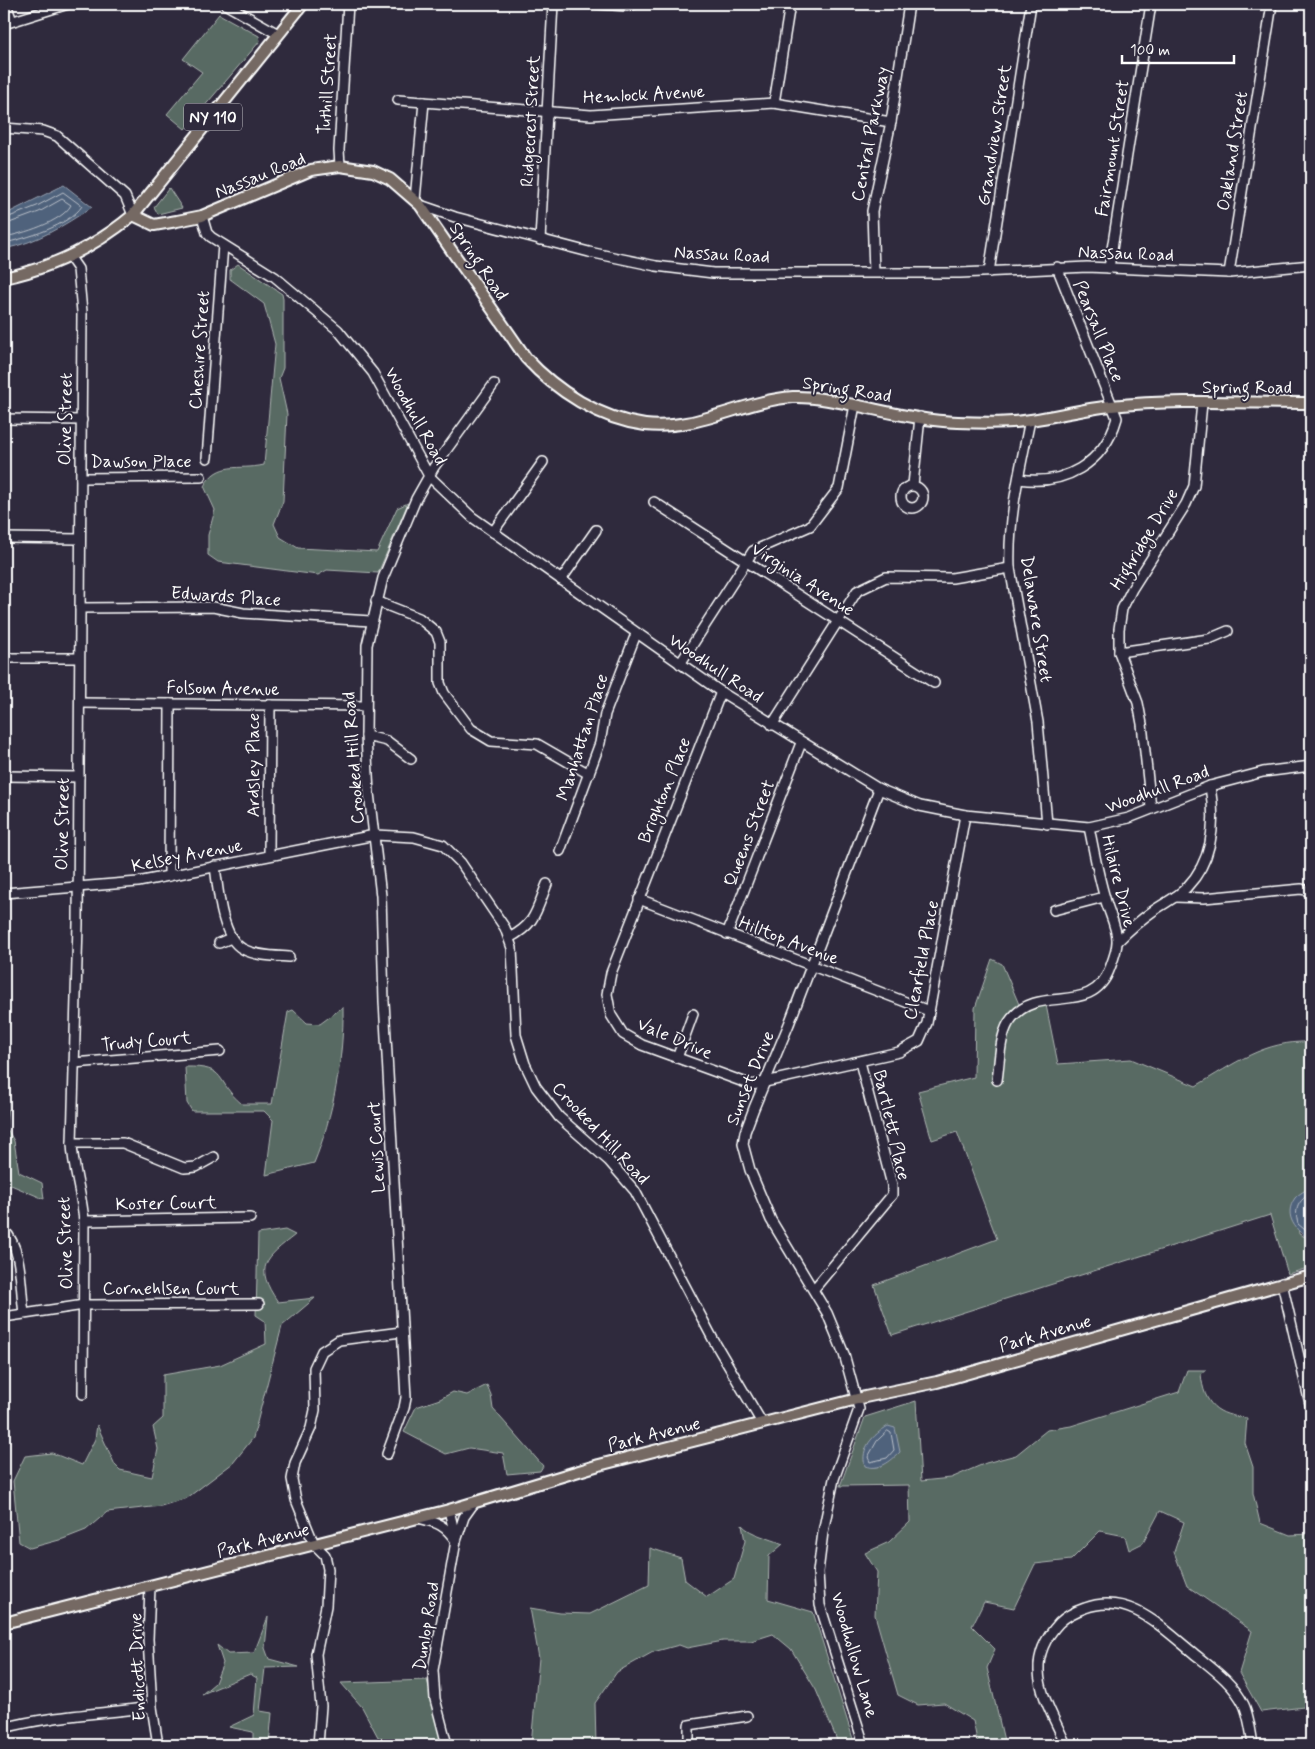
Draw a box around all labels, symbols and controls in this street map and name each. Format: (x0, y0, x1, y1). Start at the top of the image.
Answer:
scale bar (1122, 32, 1235, 64)
street label: Tuthill Street (312, 33, 344, 136)
text: 100 m (1130, 41, 1170, 61)
street label: Ridgecrest Street (516, 54, 547, 188)
street label: Grandview Street (972, 62, 1018, 208)
street label: Central Parkway (846, 65, 896, 204)
street label: Fairmount Street (1090, 78, 1136, 218)
street label: Hemlock Avenue (582, 80, 706, 110)
street label: Oakland Street (1212, 89, 1254, 213)
road number: NY 110 (184, 104, 242, 130)
street label: Nassau Road (211, 147, 309, 205)
street label: Spring Road (441, 218, 513, 307)
street label: Nassau Road (1078, 240, 1174, 268)
street label: Nassau Road (673, 241, 771, 269)
street label: Pearsall Place (1067, 277, 1129, 386)
street label: Cheshire Street (184, 290, 216, 410)
street label: Woodhull Road (378, 363, 452, 470)
street label: Spring Road (800, 371, 893, 411)
street label: Olive Street (53, 372, 79, 466)
street label: Spring Road (1202, 376, 1292, 402)
street label: Dawson Place (90, 450, 192, 474)
street label: Highridge Drive (1105, 484, 1186, 596)
street label: Virginia Avenue (746, 537, 859, 623)
street label: Delaware Street (1014, 554, 1058, 684)
street label: Edwards Place (170, 581, 282, 613)
street label: Woodhull Road (664, 628, 767, 709)
street label: Manhattan Place (551, 671, 615, 804)
street label: Folsom Avenue (166, 676, 280, 702)
street label: Crooked Hill Road (337, 691, 371, 825)
street label: Ardsley Place (242, 713, 266, 817)
street label: Brighton Place (633, 734, 698, 847)
street label: Woodhull Road (1102, 760, 1213, 820)
street label: Olive Street (50, 777, 76, 871)
street label: Queens Street (719, 777, 781, 890)
street label: Hilaire Drive (1095, 832, 1141, 930)
street label: Kelsey Avenue (130, 833, 245, 879)
street label: Clearfield Place (899, 898, 945, 1022)
street label: Hilltop Avenue (735, 911, 842, 971)
street label: Vale Drive (633, 1012, 716, 1066)
street label: Trudy Court (100, 1026, 193, 1058)
street label: Sunset Drive (721, 1028, 781, 1129)
street label: Bartlett Place (867, 1068, 915, 1183)
street label: Crooked Hill Road (546, 1077, 654, 1190)
street label: Lewis Court (363, 1100, 391, 1194)
street label: Koster Court (115, 1191, 217, 1217)
street label: Olive Street (52, 1196, 80, 1290)
street label: Cornehlsen Court (103, 1277, 240, 1301)
street label: Park Avenue (996, 1309, 1094, 1359)
street label: Park Avenue (605, 1412, 703, 1458)
street label: Park Avenue (214, 1518, 312, 1564)
street label: Dunlop Road (408, 1580, 446, 1672)
street label: Woodhollow Lane (825, 1590, 883, 1721)
street label: Endicott Drive (124, 1612, 152, 1722)

